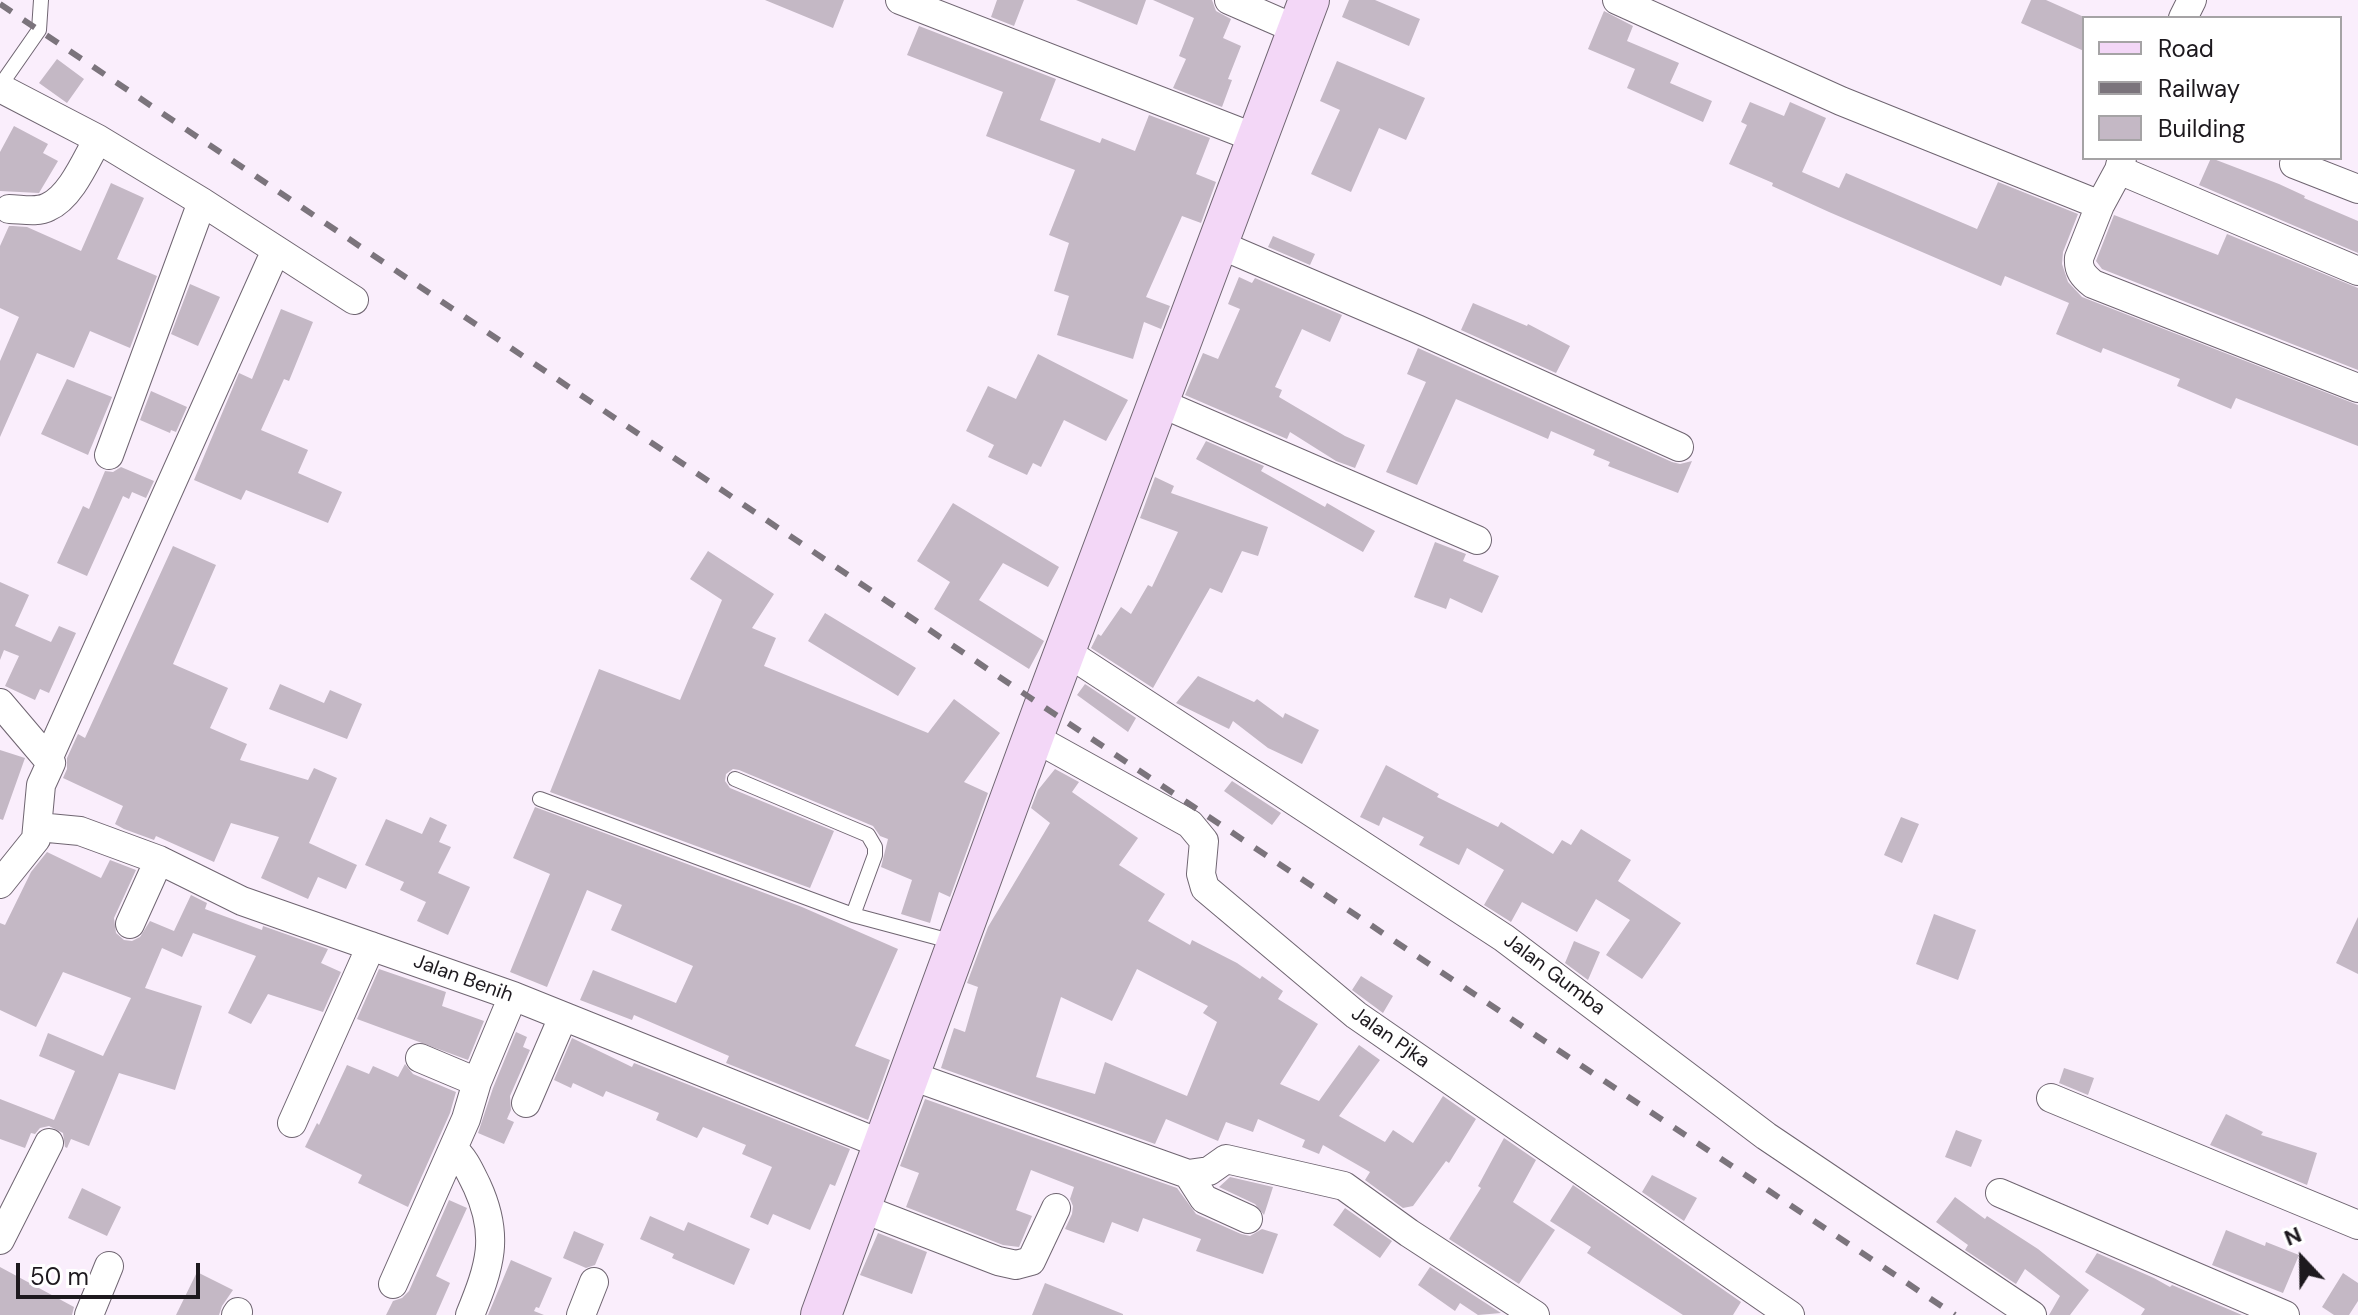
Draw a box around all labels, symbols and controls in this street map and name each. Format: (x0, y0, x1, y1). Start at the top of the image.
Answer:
legend (2082, 16, 2342, 160)
text: Road (2158, 33, 2214, 64)
text: Railway (2158, 73, 2240, 104)
text: Building (2158, 113, 2245, 144)
street label: Jalan Gumba (1499, 929, 1609, 1021)
street label: Jalan Benih (410, 950, 516, 1008)
street label: Jalan Pjka (1346, 1002, 1434, 1074)
north arrow (2262, 1219, 2342, 1299)
text: N (2280, 1220, 2306, 1253)
scale bar (20, 1247, 204, 1297)
text: 50 m (30, 1261, 89, 1292)

